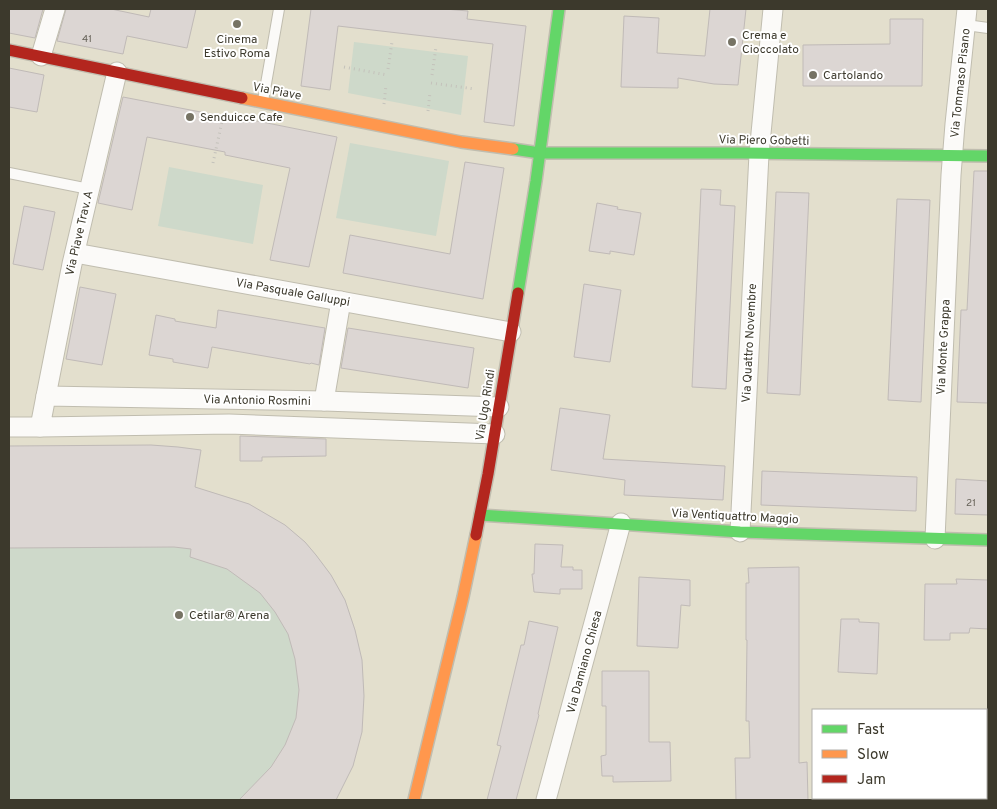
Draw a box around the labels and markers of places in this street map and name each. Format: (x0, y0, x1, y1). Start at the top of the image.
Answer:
marker: Cinema Estivo Roma (231, 18, 243, 30)
place label: Crema e Cioccolato (742, 28, 799, 58)
place label: Cinema Estivo Roma (204, 32, 270, 62)
marker: Crema e Cioccolato (726, 36, 738, 48)
place label: Cartolando (823, 68, 883, 84)
marker: Cartolando (807, 69, 819, 81)
place label: Senduicce Cafe (200, 110, 283, 126)
marker: Senduicce Cafe (184, 111, 196, 123)
place label: Cetilar® Arena (189, 608, 269, 624)
marker: Cetilar® Arena (173, 609, 185, 621)

